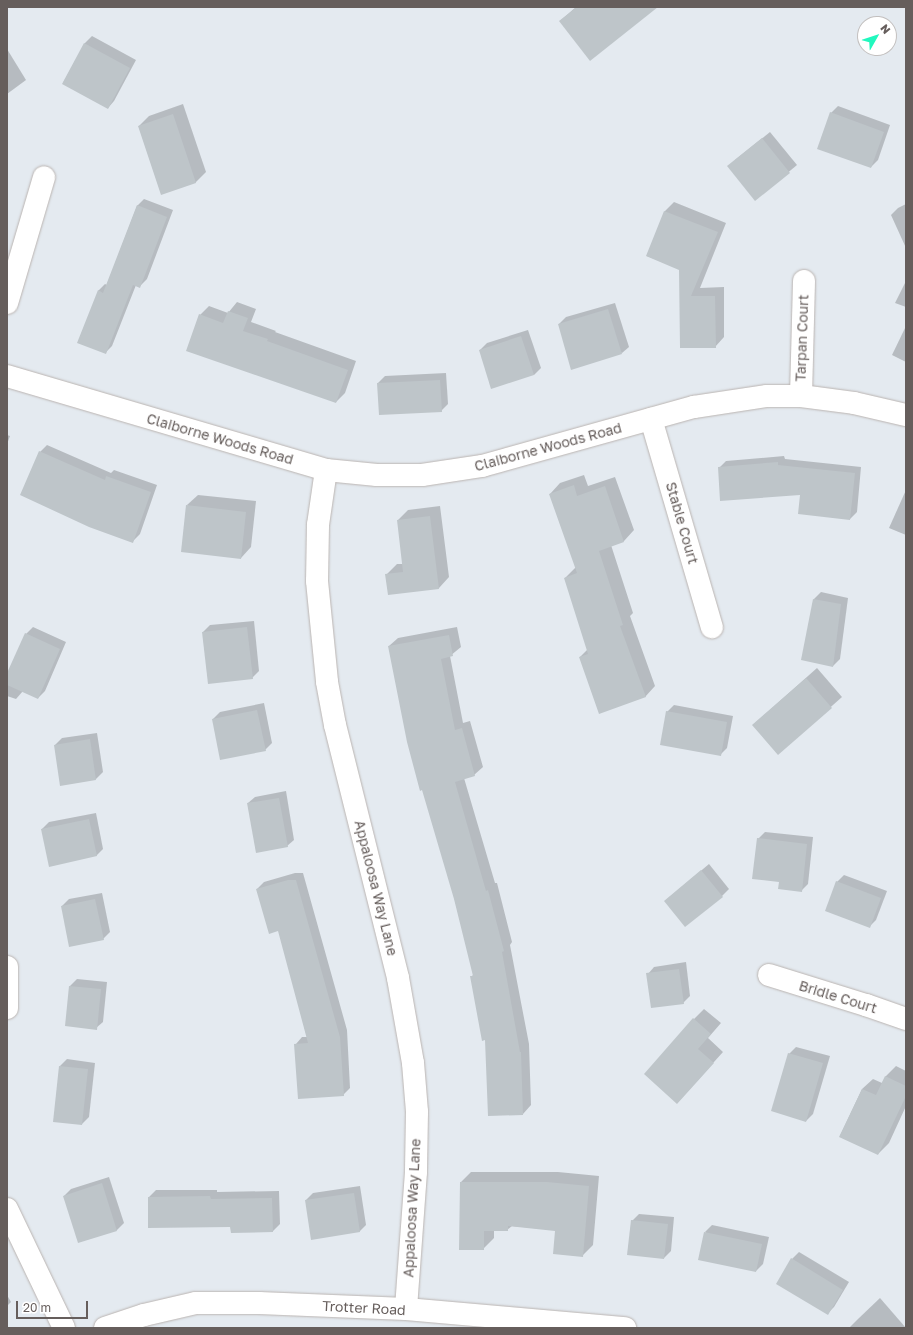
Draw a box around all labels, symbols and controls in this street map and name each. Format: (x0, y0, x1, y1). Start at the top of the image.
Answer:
north arrow (857, 16, 897, 56)
text: N (878, 21, 894, 36)
street label: Tarpan Court (792, 294, 812, 382)
street label: Claiborne Woods Road (145, 410, 295, 468)
street label: Claiborne Woods Road (472, 419, 624, 475)
street label: Stable Court (662, 480, 702, 566)
street label: Appaloosa Way Lane (351, 818, 401, 958)
street label: Bridle Court (797, 977, 879, 1017)
street label: Appaloosa Way Lane (400, 1138, 424, 1278)
scale bar (18, 1293, 90, 1319)
street label: Trotter Road (322, 1297, 406, 1319)
text: 20 m (23, 1300, 51, 1315)

